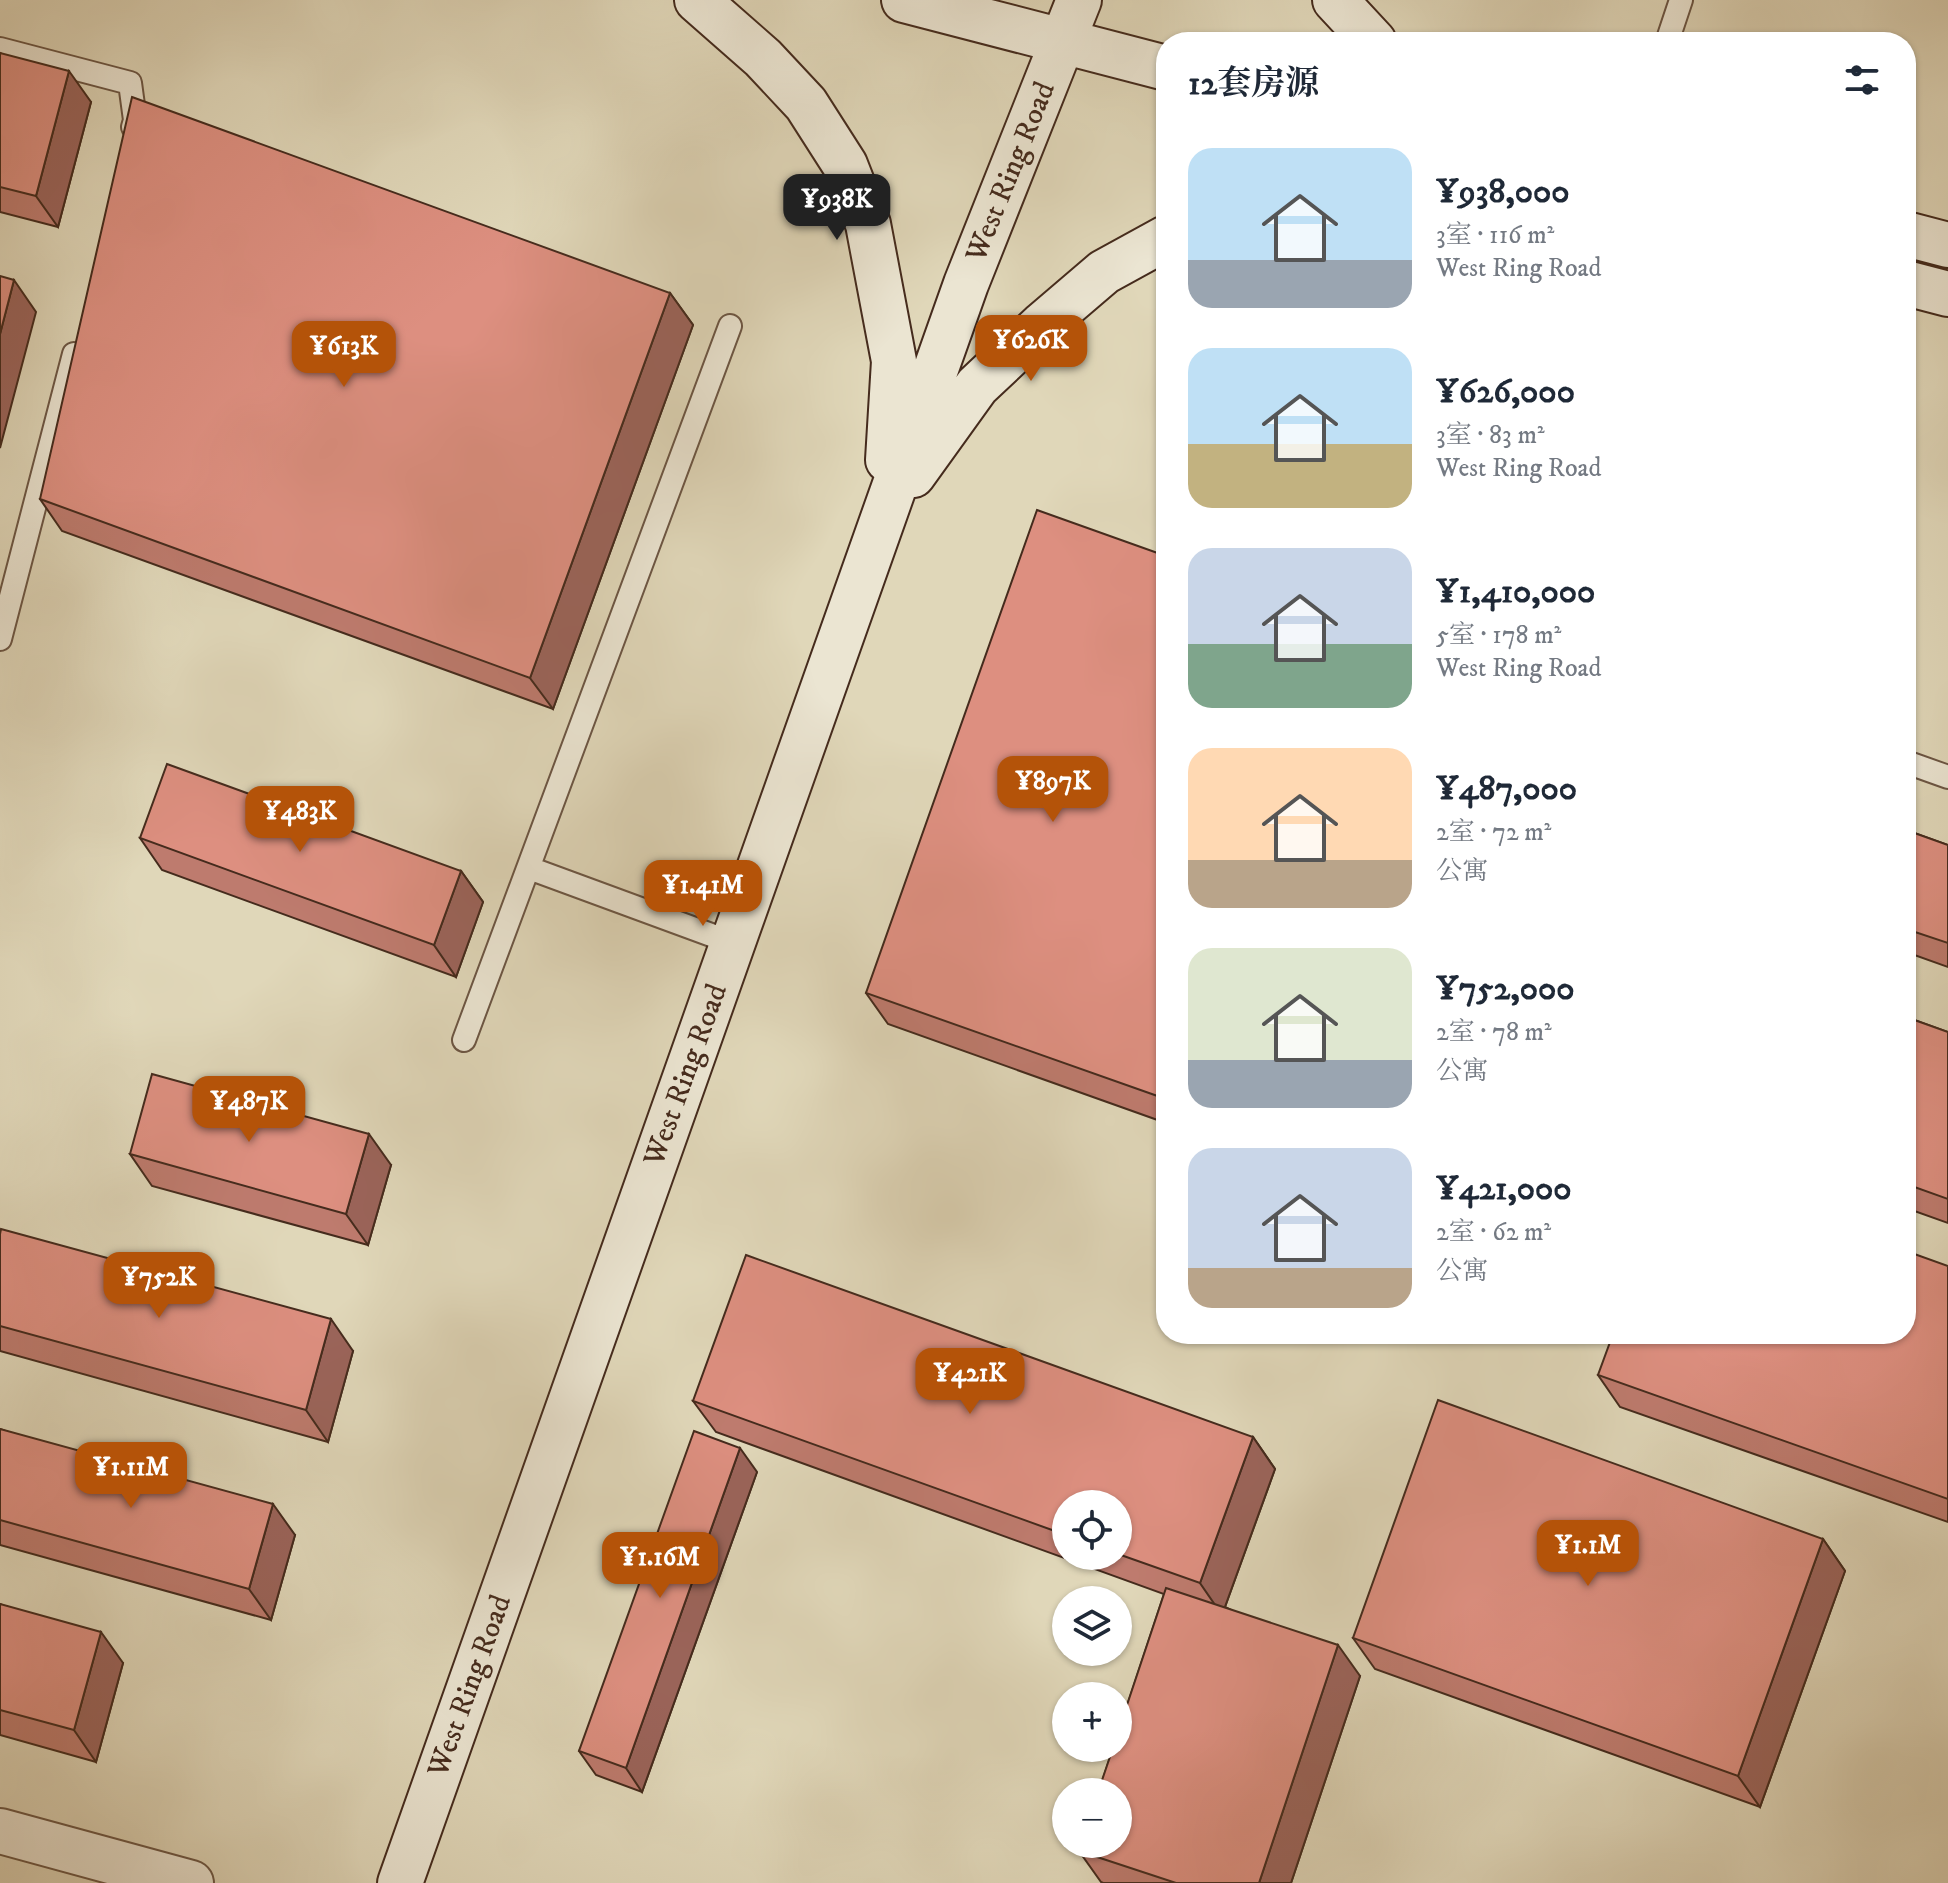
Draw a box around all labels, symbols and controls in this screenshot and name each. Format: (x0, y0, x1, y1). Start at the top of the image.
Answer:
icon: filters (1840, 58, 1884, 102)
text: 12套房源 (1188, 63, 1319, 105)
street label: West Ring Road (958, 76, 1064, 268)
text: ¥938,000 (1436, 171, 1570, 213)
pin: ¥938K (781, 174, 893, 242)
icon: home (1252, 180, 1348, 276)
text: ¥938K (801, 183, 873, 216)
text: 3室 · 116 m² (1436, 219, 1554, 252)
text: West Ring Road (1436, 252, 1602, 285)
pin: ¥626K (975, 315, 1087, 383)
pin: ¥613K (288, 321, 400, 389)
text: ¥626K (993, 324, 1069, 357)
text: ¥613K (310, 330, 378, 363)
text: ¥626,000 (1436, 371, 1575, 413)
icon: home (1252, 380, 1348, 476)
text: 3室 · 83 m² (1436, 419, 1545, 452)
text: West Ring Road (1436, 452, 1602, 485)
text: ¥1,410,000 (1436, 571, 1595, 613)
icon: home (1252, 580, 1348, 676)
text: 5室 · 178 m² (1436, 619, 1561, 652)
text: West Ring Road (1436, 652, 1602, 685)
pin: ¥897K (997, 756, 1109, 824)
text: ¥897K (1015, 765, 1091, 798)
text: ¥487,000 (1436, 768, 1577, 810)
icon: home (1252, 780, 1348, 876)
pin: ¥483K (244, 786, 356, 854)
text: ¥483K (263, 795, 337, 828)
text: 2室 · 72 m² (1436, 816, 1551, 849)
text: 公寓 (1436, 855, 1488, 888)
pin: ¥1.41M (638, 860, 768, 928)
text: ¥1.41M (662, 869, 744, 902)
text: ¥752,000 (1436, 968, 1575, 1010)
street label: West Ring Road (636, 979, 736, 1172)
icon: home (1252, 980, 1348, 1076)
text: 2室 · 78 m² (1436, 1016, 1552, 1049)
text: 公寓 (1436, 1055, 1488, 1088)
pin: ¥487K (193, 1076, 305, 1144)
text: ¥487K (210, 1085, 288, 1118)
text: ¥421,000 (1436, 1168, 1572, 1210)
icon: home (1252, 1180, 1348, 1276)
text: 2室 · 62 m² (1436, 1216, 1551, 1249)
pin: ¥752K (103, 1252, 215, 1320)
text: 公寓 (1436, 1255, 1488, 1288)
text: ¥752K (121, 1261, 197, 1294)
pin: ¥421K (914, 1348, 1026, 1416)
text: ¥421K (934, 1357, 1007, 1390)
pin: ¥1.11M (66, 1442, 196, 1510)
text: ¥1.11M (93, 1451, 169, 1484)
map controls (1052, 1490, 1132, 1858)
button: locate (1052, 1490, 1132, 1570)
pin: ¥1.1M (1532, 1520, 1644, 1588)
text: ¥1.1M (1555, 1529, 1621, 1562)
pin: ¥1.16M (595, 1532, 725, 1600)
text: ¥1.16M (620, 1541, 700, 1574)
button: layers (1052, 1586, 1132, 1666)
street label: West Ring Road (420, 1590, 520, 1783)
button: + (1052, 1682, 1132, 1762)
button: − (1052, 1778, 1132, 1858)

